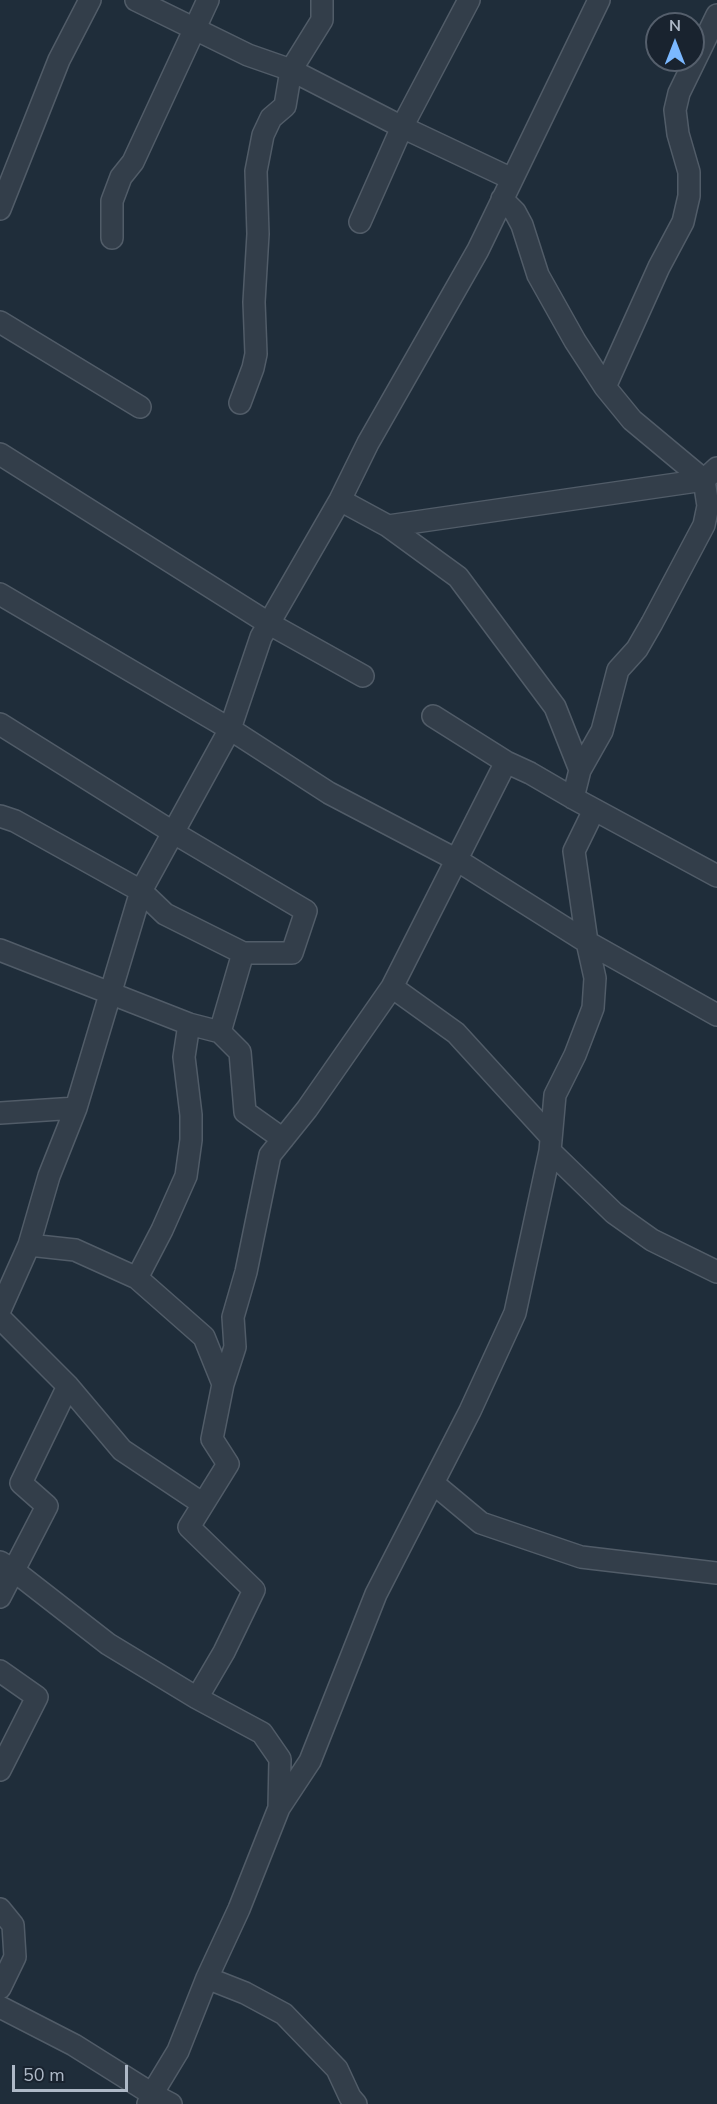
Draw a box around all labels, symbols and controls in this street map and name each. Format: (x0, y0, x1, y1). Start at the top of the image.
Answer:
north arrow (645, 12, 705, 72)
text: N (669, 15, 681, 37)
scale bar (15, 2053, 130, 2091)
text: 50 m (23, 2063, 65, 2087)

